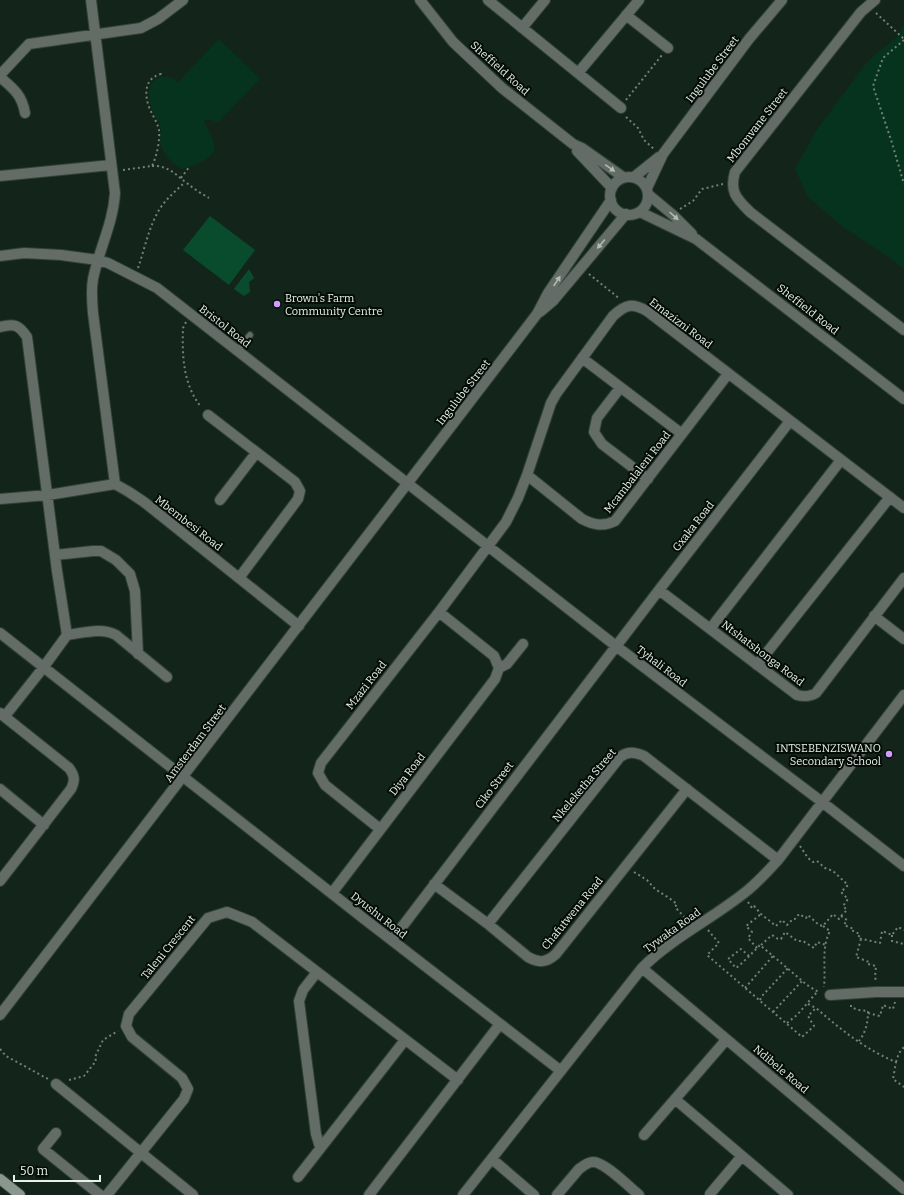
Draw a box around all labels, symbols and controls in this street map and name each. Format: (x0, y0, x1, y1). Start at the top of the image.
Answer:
street label: Ingulube Street (683, 34, 742, 105)
street label: Sheffield Road (468, 39, 532, 98)
street label: Mbomvane Street (724, 86, 790, 165)
one-way arrow (605, 164, 615, 172)
one-way arrow (668, 211, 679, 220)
one-way arrow (596, 239, 605, 249)
one-way arrow (553, 276, 561, 286)
street label: Sheffield Road (774, 281, 841, 338)
place label: Brown's Farm Community Centre (285, 292, 382, 318)
street label: Emazizni Road (647, 296, 715, 352)
marker: Brown's Farm Community Centre (272, 299, 282, 309)
street label: Bristol Road (196, 302, 253, 351)
street label: Ingulube Street (434, 357, 493, 428)
street label: Mcambalaleni Road (601, 428, 674, 516)
street label: Mbembesi Road (153, 493, 225, 554)
street label: Gxaka Road (670, 498, 717, 554)
street label: Ntshatshonga Road (719, 618, 807, 689)
street label: Tyhali Road (634, 643, 690, 690)
street label: Mzazi Road (343, 658, 390, 712)
street label: Amsterdam Street (162, 702, 229, 785)
place label: INTSEBENZISWANO Secondary School (776, 742, 881, 768)
street label: Nkeleketha Street (550, 746, 619, 825)
marker: INTSEBENZISWANO Secondary School (884, 749, 894, 759)
street label: Diya Road (387, 750, 428, 798)
street label: Ciko Street (473, 759, 516, 811)
street label: Chafutwena Road (539, 874, 606, 952)
street label: Dyushu Road (348, 890, 410, 942)
street label: Tywaka Road (641, 905, 704, 955)
street label: Taleni Crescent (139, 913, 198, 982)
street label: Ndibele Road (750, 1043, 811, 1097)
scale bar (14, 1157, 100, 1183)
text: 50 m (20, 1164, 49, 1178)

